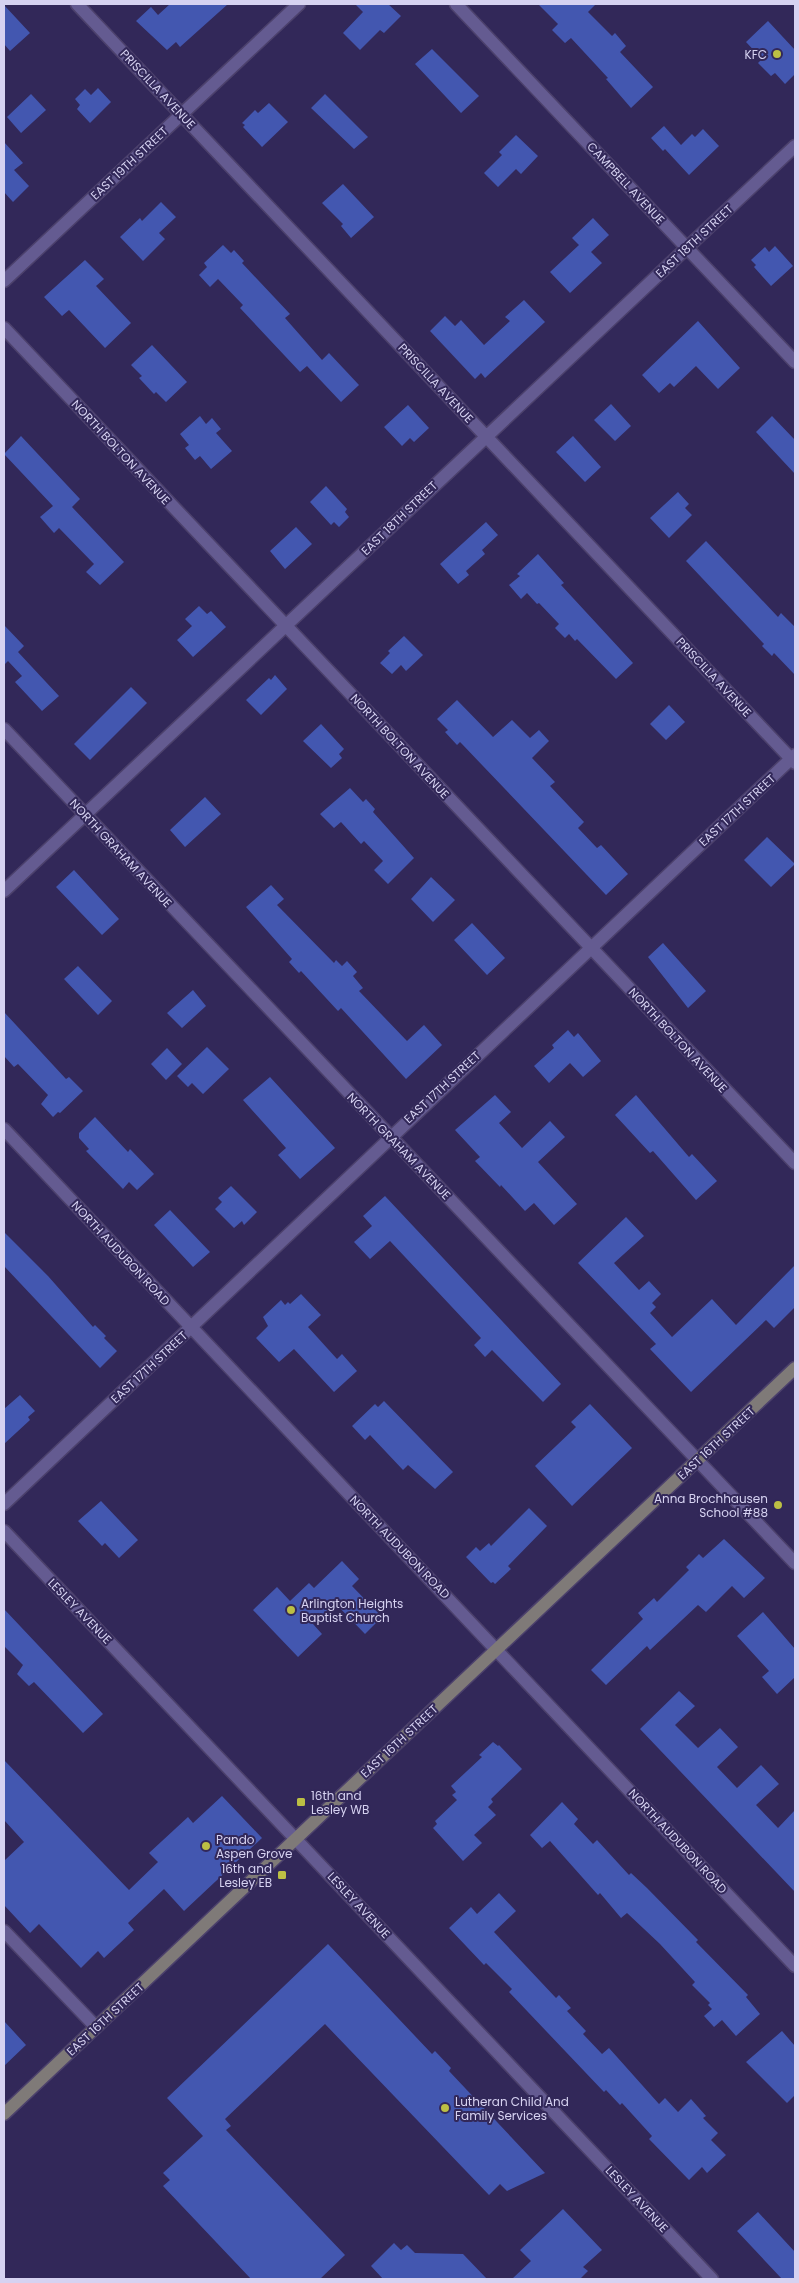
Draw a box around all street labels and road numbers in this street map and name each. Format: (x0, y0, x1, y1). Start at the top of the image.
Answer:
street label: PRISCILLA AVENUE (117, 45, 199, 133)
street label: EAST 19TH STREET (87, 122, 172, 203)
street label: CAMPBELL AVENUE (583, 138, 669, 228)
street label: EAST 18TH STREET (652, 200, 737, 281)
street label: PRISCILLA AVENUE (395, 339, 477, 427)
street label: NORTH BOLTON AVENUE (68, 396, 174, 508)
street label: EAST 18TH STREET (357, 477, 441, 559)
street label: PRISCILLA AVENUE (673, 633, 755, 721)
street label: NORTH BOLTON AVENUE (347, 690, 453, 802)
street label: EAST 17TH STREET (695, 770, 779, 850)
street label: NORTH GRAHAM AVENUE (66, 795, 176, 911)
street label: NORTH BOLTON AVENUE (625, 984, 731, 1096)
street label: EAST 17TH STREET (400, 1047, 484, 1127)
street label: NORTH GRAHAM AVENUE (343, 1089, 455, 1203)
street label: NORTH AUDUBON ROAD (68, 1197, 174, 1309)
street label: EAST 17TH STREET (107, 1327, 191, 1407)
street label: EAST 16TH STREET (674, 1402, 759, 1483)
street label: NORTH AUDUBON ROAD (346, 1492, 454, 1602)
street label: LESLEY AVENUE (44, 1575, 116, 1647)
street label: EAST 16TH STREET (357, 1700, 442, 1781)
street label: NORTH AUDUBON ROAD (625, 1785, 731, 1897)
street label: LESLEY AVENUE (324, 1868, 394, 1942)
street label: EAST 16TH STREET (63, 1978, 148, 2059)
street label: LESLEY AVENUE (602, 2162, 672, 2236)

